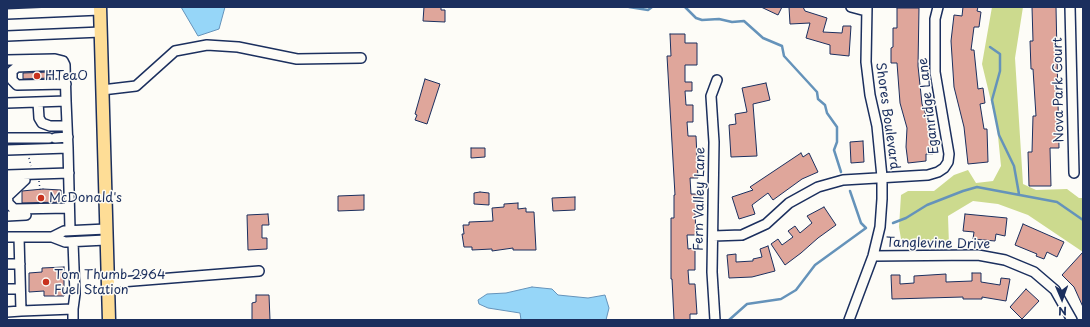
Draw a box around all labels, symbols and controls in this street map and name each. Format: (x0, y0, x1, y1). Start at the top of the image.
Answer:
street label: Nova Park Court (1050, 37, 1068, 143)
street label: Eganridge Lane (915, 57, 943, 155)
street label: Shores Boulevard (872, 61, 902, 171)
place label: HTeaO (45, 68, 88, 84)
marker: HTeaO (32, 71, 42, 81)
street label: Fern Valley Lane (691, 147, 709, 251)
place label: McDonald's (49, 190, 122, 206)
marker: McDonald's (36, 193, 46, 203)
street label: Tanglevine Drive (886, 235, 990, 253)
place label: Tom Thumb 2964 Fuel Station (54, 267, 165, 298)
marker: Tom Thumb 2964 Fuel Station (41, 277, 51, 287)
north arrow (1042, 279, 1082, 319)
text: N (1058, 303, 1067, 320)

